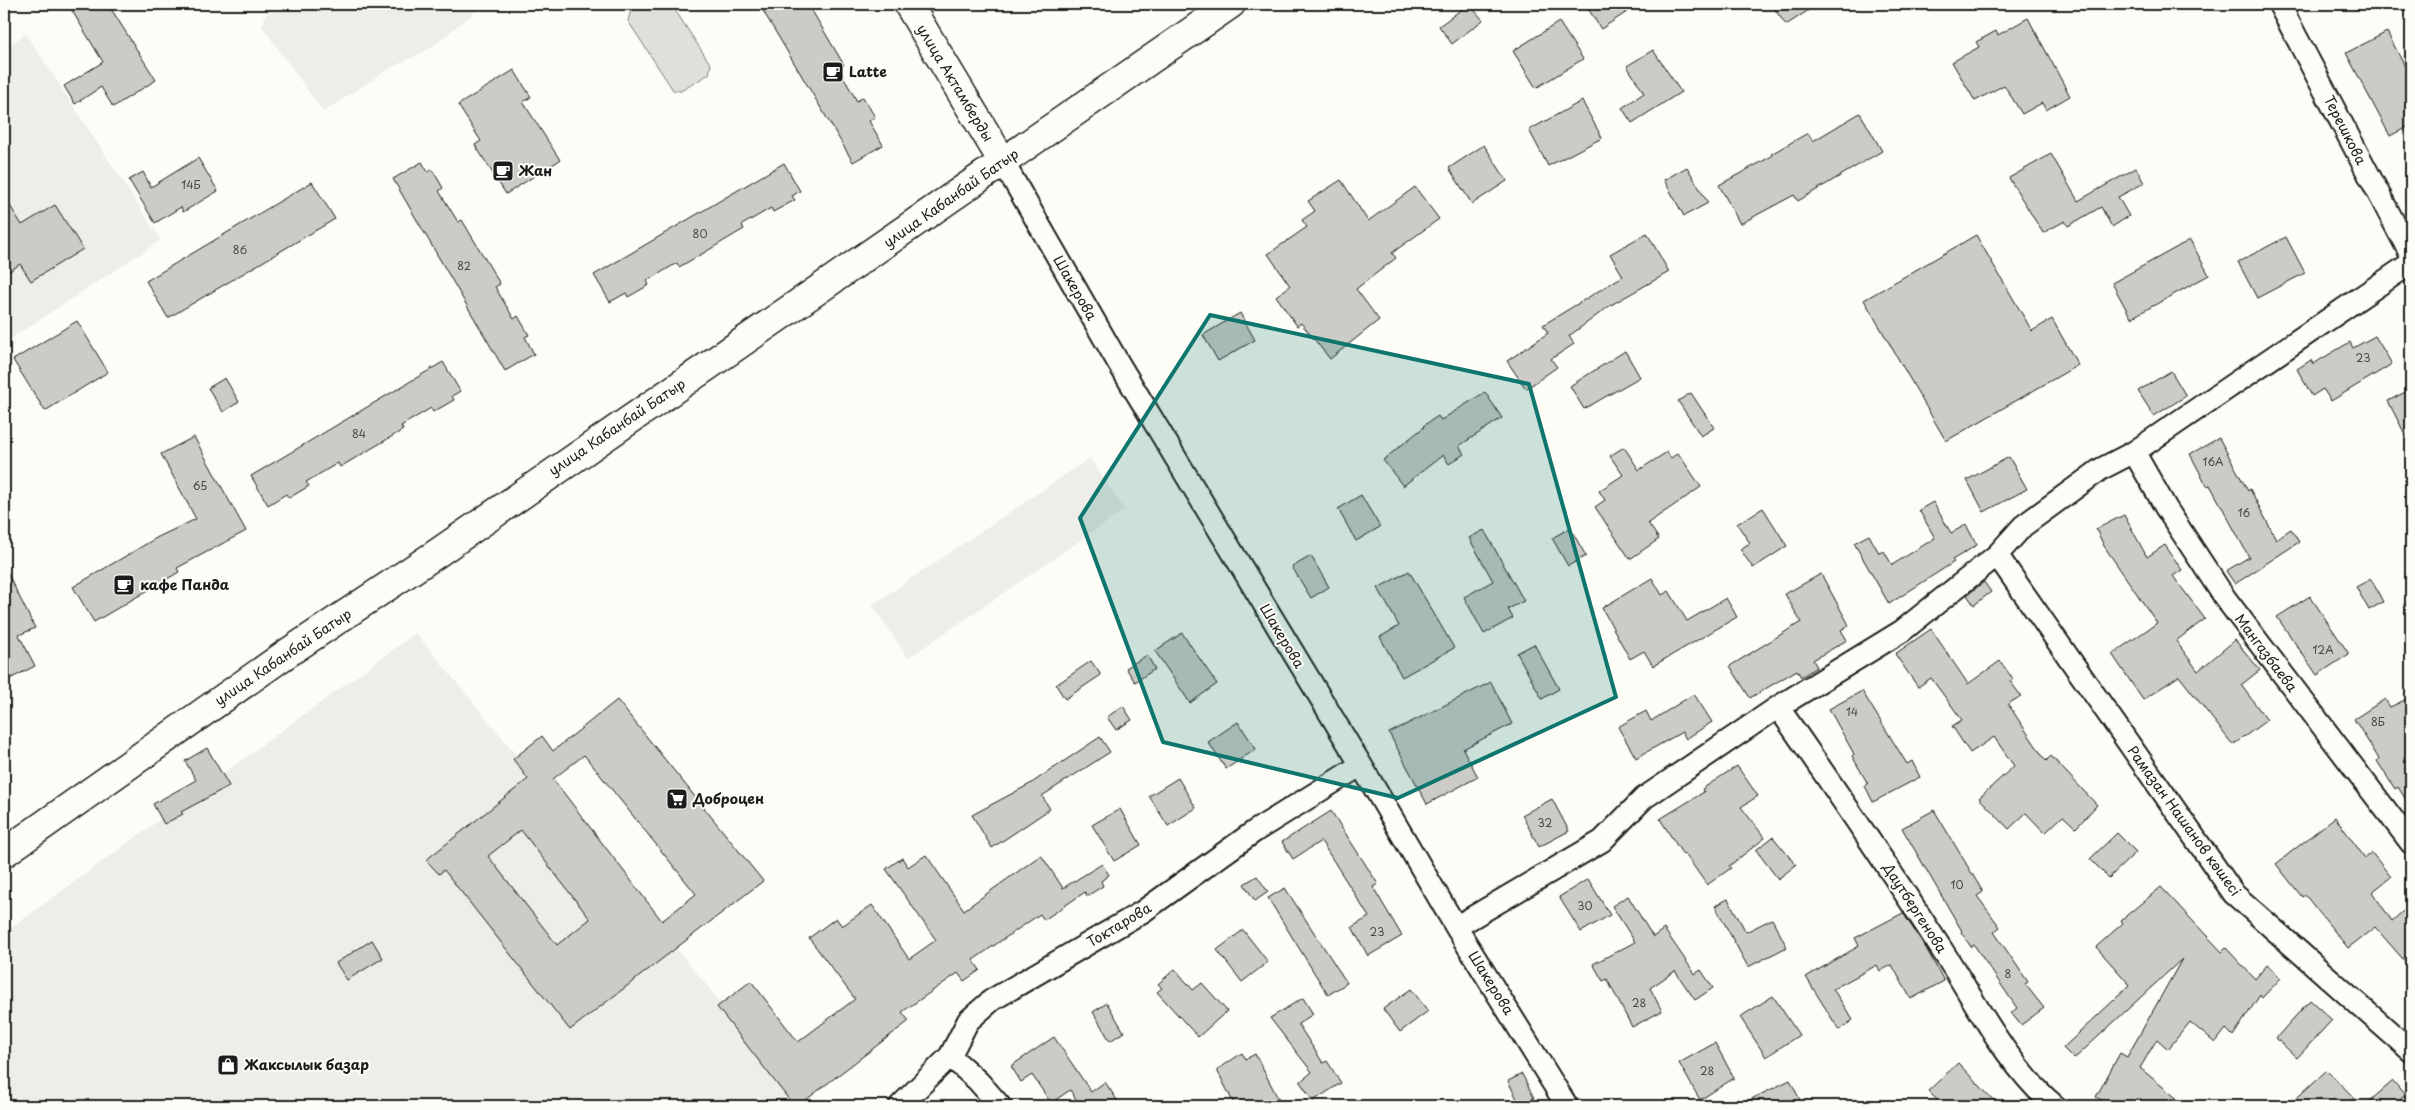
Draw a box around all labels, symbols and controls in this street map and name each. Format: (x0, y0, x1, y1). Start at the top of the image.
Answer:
street label: улица Актамберды (912, 20, 999, 145)
cafe icon: Latte (821, 60, 845, 84)
place label: Latte (849, 61, 887, 82)
street label: Терешкова (2319, 91, 2372, 168)
street label: улица Кабанбай Батыр (879, 143, 1023, 252)
cafe icon: Жан (491, 159, 515, 183)
place label: Жан (518, 160, 552, 181)
house number: 14Б (181, 176, 201, 193)
house number: 80 (693, 225, 707, 242)
house number: 86 (233, 241, 247, 258)
street label: Шакерова (1048, 251, 1103, 324)
house number: 82 (457, 257, 471, 274)
house number: 23 (2356, 349, 2370, 366)
street label: улица Кабанбай Батыр (544, 373, 689, 480)
house number: 84 (352, 425, 366, 442)
house number: 16А (2202, 453, 2224, 470)
house number: 65 (193, 477, 207, 494)
house number: 16 (2238, 504, 2251, 521)
cafe icon: кафе Панда (112, 573, 136, 597)
place label: кафе Панда (140, 574, 230, 595)
street label: Шакерова (1255, 600, 1310, 672)
street label: улица Кабанбай Батыр (210, 603, 355, 710)
street label: Мангазбаева (2230, 609, 2303, 696)
house number: 12А (2312, 641, 2334, 658)
house number: 14 (1846, 703, 1858, 720)
house number: 8Б (2371, 713, 2385, 730)
street label: Рамазан Нашанов көшесі (2123, 741, 2246, 900)
supermarket icon: Доброцен (665, 787, 689, 811)
place label: Доброцен (692, 788, 764, 809)
house number: 32 (1538, 814, 1553, 831)
street label: Даутбергенова (1878, 858, 1953, 957)
house number: 10 (1951, 876, 1963, 893)
street label: Токтарова (1083, 897, 1155, 952)
house number: 30 (1577, 897, 1593, 914)
house number: 23 (1370, 923, 1384, 940)
street label: Шакерова (1463, 947, 1520, 1019)
house number: 8 (2005, 965, 2012, 982)
house number: 28 (1632, 994, 1646, 1011)
shop icon: Жаксылык базар (216, 1053, 240, 1077)
place label: Жаксылык базар (244, 1054, 369, 1075)
house number: 28 (1700, 1062, 1714, 1079)

